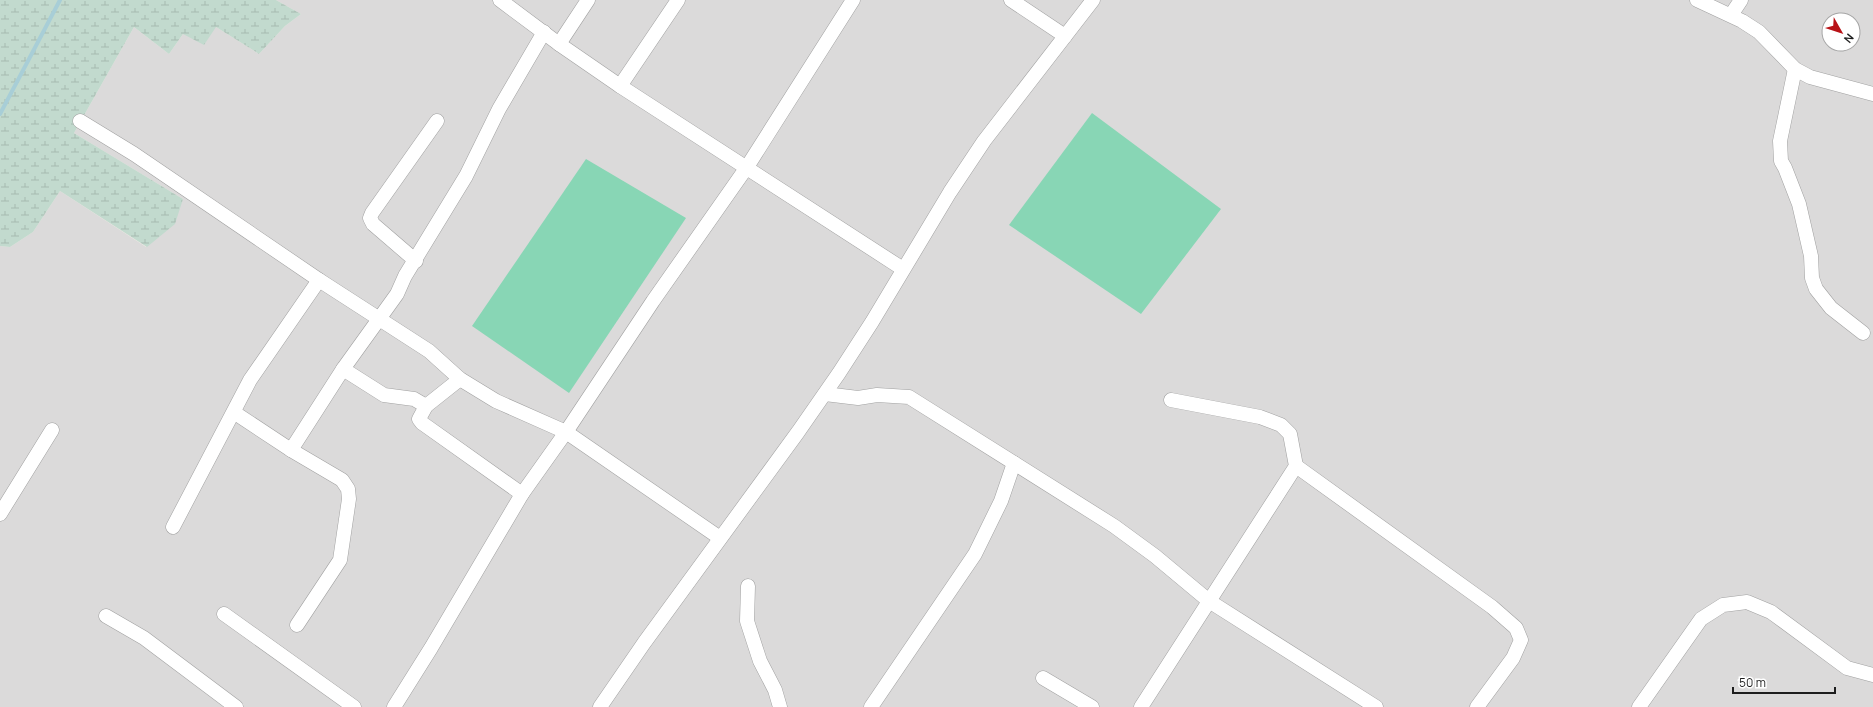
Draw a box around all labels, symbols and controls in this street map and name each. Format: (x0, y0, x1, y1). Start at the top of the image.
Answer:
north arrow (1821, 12, 1861, 52)
text: N (1841, 31, 1857, 46)
scale bar (1733, 669, 1835, 695)
text: 50 m (1739, 674, 1766, 691)

